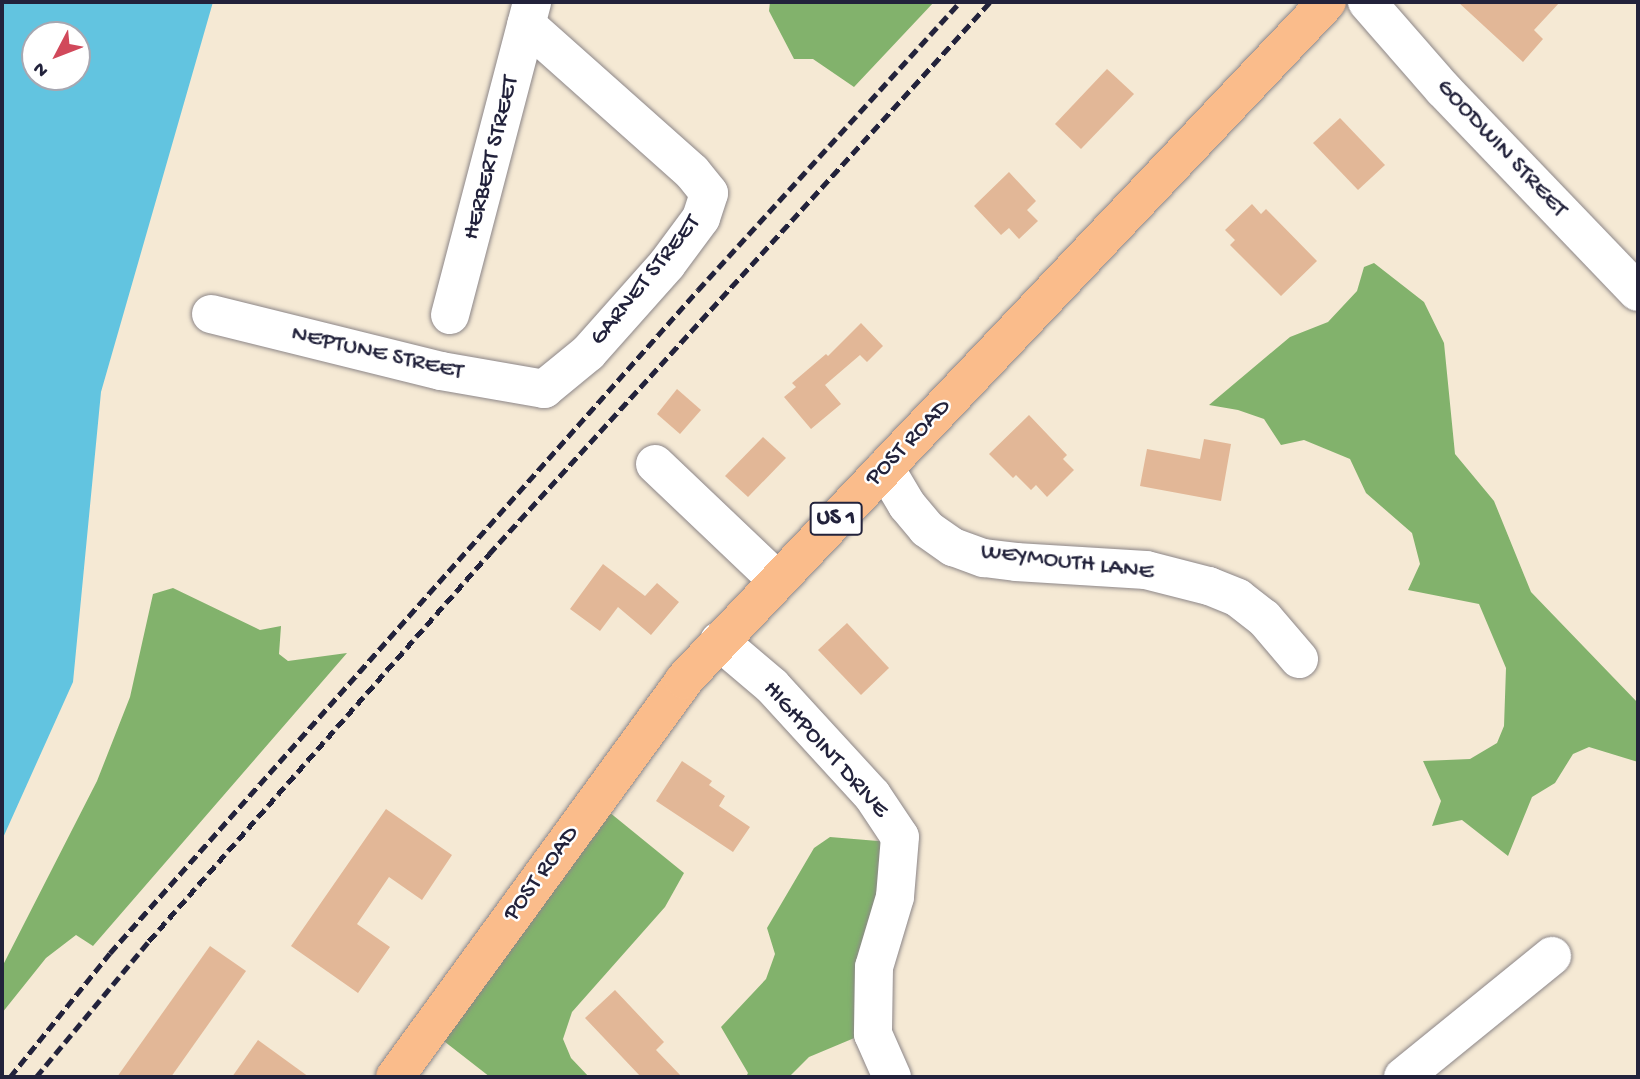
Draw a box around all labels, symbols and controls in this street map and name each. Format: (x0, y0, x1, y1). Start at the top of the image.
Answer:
north arrow (21, 21, 91, 91)
text: N (29, 57, 54, 81)
street label: HERBERT STREET (458, 73, 526, 243)
street label: GOODWIN STREET (1429, 74, 1573, 224)
street label: GARNET STREET (585, 210, 707, 352)
street label: NEPTUNE STREET (288, 320, 466, 388)
street label: POST ROAD (860, 393, 958, 493)
road number: US 1 (808, 499, 864, 538)
street label: WEYMOUTH LANE (979, 538, 1155, 588)
street label: HIGHPOINT DRIVE (756, 675, 894, 825)
street label: POST ROAD (498, 821, 586, 927)

